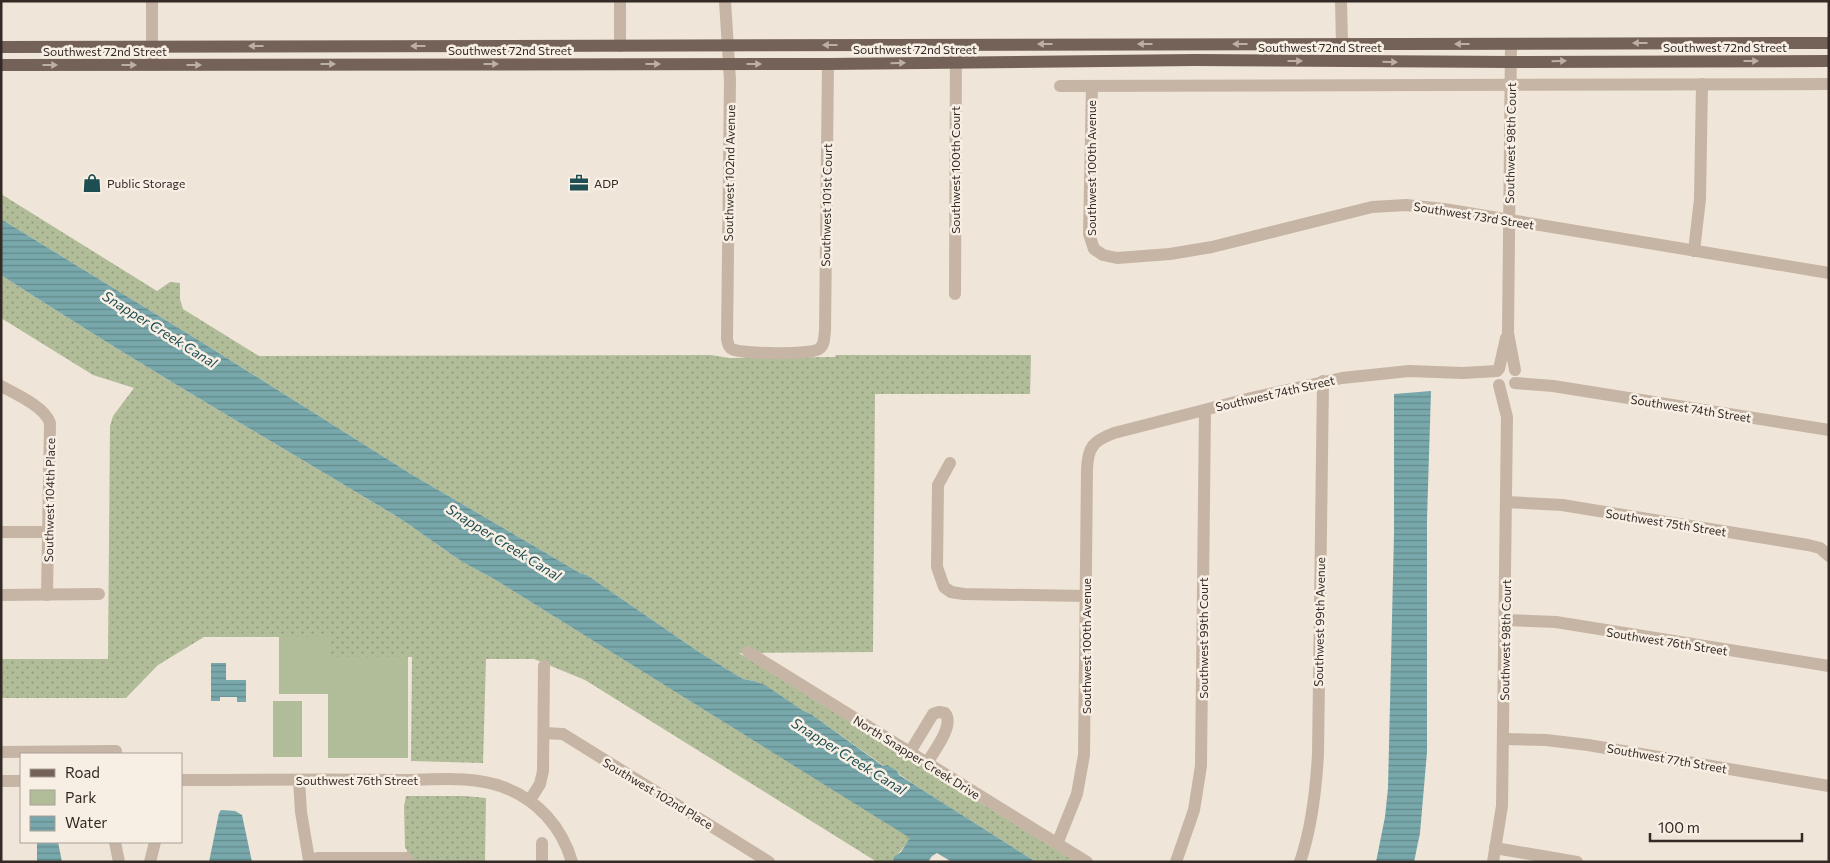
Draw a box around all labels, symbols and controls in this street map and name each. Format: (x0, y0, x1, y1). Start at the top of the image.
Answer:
one-way arrow (1632, 39, 1648, 47)
one-way arrow (1037, 40, 1053, 48)
one-way arrow (1137, 40, 1153, 48)
one-way arrow (1232, 40, 1248, 48)
street label: Southwest 72nd Street (1258, 40, 1382, 54)
one-way arrow (1454, 40, 1470, 48)
street label: Southwest 72nd Street (1663, 40, 1787, 54)
one-way arrow (822, 41, 838, 49)
one-way arrow (247, 42, 263, 50)
one-way arrow (410, 42, 426, 50)
street label: Southwest 72nd Street (853, 42, 977, 56)
street label: Southwest 72nd Street (448, 43, 572, 57)
street label: Southwest 72nd Street (43, 44, 167, 58)
one-way arrow (1287, 57, 1303, 65)
one-way arrow (1552, 57, 1568, 65)
one-way arrow (1743, 57, 1759, 65)
one-way arrow (1383, 58, 1399, 66)
one-way arrow (891, 59, 907, 67)
one-way arrow (320, 60, 336, 68)
one-way arrow (483, 60, 499, 68)
one-way arrow (645, 60, 661, 68)
one-way arrow (746, 60, 762, 68)
one-way arrow (42, 61, 58, 69)
one-way arrow (121, 61, 137, 69)
one-way arrow (186, 61, 202, 69)
street label: Southwest 98th Court (1502, 82, 1518, 204)
street label: Southwest 100th Avenue (1084, 100, 1098, 236)
street label: Southwest 102nd Avenue (721, 105, 737, 241)
street label: Southwest 100th Court (948, 106, 962, 234)
street label: Southwest 101st Court (818, 143, 834, 267)
shop icon: Public Storage (81, 172, 103, 194)
office icon: ADP (568, 172, 590, 194)
place label: Public Storage (107, 176, 185, 190)
place label: ADP (594, 176, 619, 190)
street label: Southwest 73rd Street (1413, 199, 1535, 231)
water label: Snapper Creek Canal (100, 287, 221, 371)
street label: Southwest 74th Street (1214, 372, 1336, 414)
street label: Southwest 74th Street (1630, 392, 1752, 424)
street label: Southwest 104th Place (41, 438, 57, 562)
water label: Snapper Creek Canal (444, 500, 565, 584)
street label: Southwest 75th Street (1605, 506, 1727, 538)
street label: Southwest 99th Avenue (1311, 557, 1327, 687)
street label: Southwest 99th Court (1196, 577, 1210, 699)
street label: Southwest 100th Avenue (1079, 578, 1093, 714)
street label: Southwest 98th Court (1497, 579, 1513, 701)
street label: Southwest 76th Street (1605, 625, 1729, 658)
street label: North Snapper Creek Drive (851, 712, 983, 802)
water label: Snapper Creek Canal (789, 714, 910, 798)
street label: Southwest 77th Street (1606, 741, 1728, 775)
legend (20, 753, 182, 843)
street label: Southwest 102nd Place (601, 755, 715, 831)
text: Road (65, 763, 100, 781)
street label: Southwest 76th Street (296, 773, 418, 787)
text: Park (65, 788, 96, 806)
scale bar (1650, 810, 1802, 842)
text: Water (65, 813, 107, 831)
text: 100 m (1658, 818, 1700, 836)

